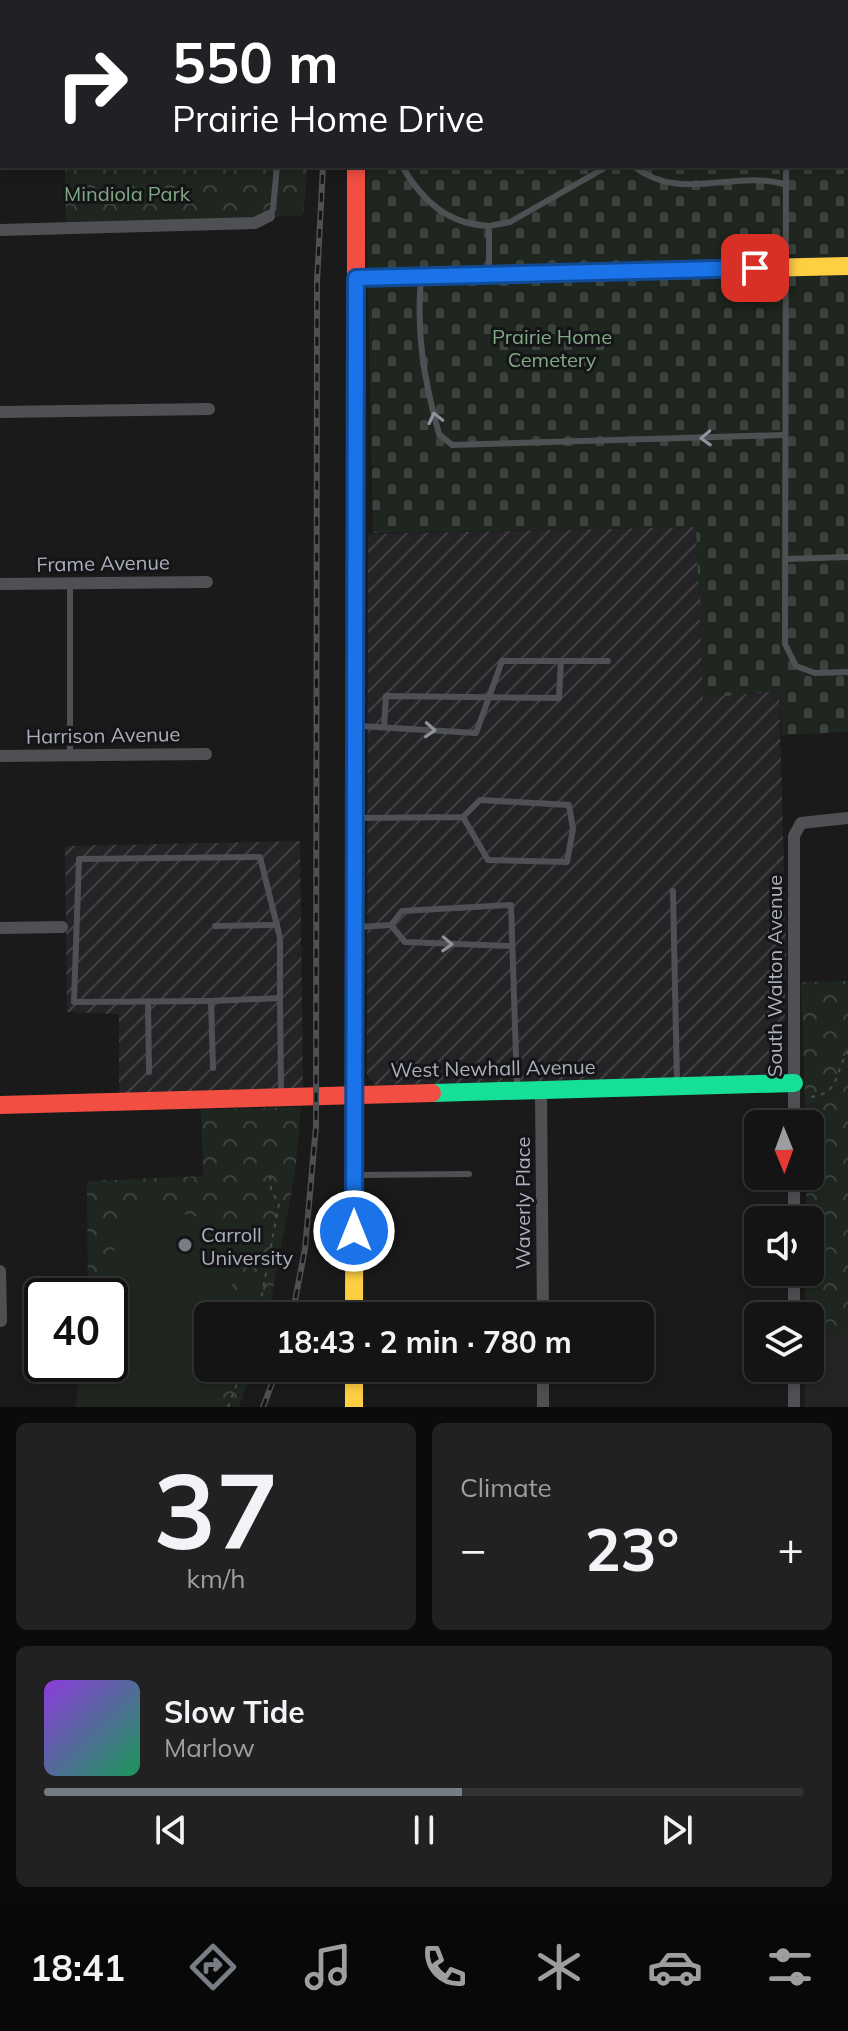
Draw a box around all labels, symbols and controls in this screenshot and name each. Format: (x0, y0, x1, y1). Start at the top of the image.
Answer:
text: 550 m (172, 27, 339, 97)
icon: right (40, 32, 144, 136)
text: Prairie Home Drive (172, 96, 484, 141)
park label: Mindiola Park (64, 181, 191, 206)
pin (721, 234, 789, 302)
icon: arrive (733, 246, 777, 290)
park label: Prairie Home Cemetery (492, 324, 612, 372)
one-way arrow (427, 412, 444, 426)
one-way arrow (699, 429, 712, 446)
street label: Frame Avenue (36, 549, 170, 577)
street label: Harrison Avenue (26, 721, 180, 749)
one-way arrow (424, 721, 437, 738)
street label: South Walton Avenue (762, 875, 787, 1077)
one-way arrow (441, 935, 454, 952)
street label: West Newhall Avenue (390, 1054, 596, 1082)
north arrow (744, 1110, 824, 1190)
map controls (744, 1110, 824, 1382)
street label: Waverly Place (510, 1137, 535, 1269)
position arrow (312, 1189, 396, 1273)
button: sound (744, 1206, 824, 1286)
place label: Carroll University (201, 1222, 293, 1270)
marker: Carroll University (176, 1236, 194, 1254)
speed limit sign: 40 (24, 1278, 128, 1382)
button: layers (744, 1302, 824, 1382)
text: 18:43 · 2 min · 780 m (276, 1323, 572, 1361)
text: 37 (154, 1444, 278, 1575)
text: Climate (460, 1471, 552, 1504)
text: 23° (585, 1511, 679, 1586)
text: − (460, 1521, 486, 1576)
text: + (778, 1521, 804, 1576)
text: km/h (187, 1562, 245, 1595)
text: Slow Tide (164, 1693, 305, 1731)
text: Marlow (164, 1731, 255, 1764)
icon: previous (149, 1808, 193, 1852)
icon: pause (402, 1808, 446, 1852)
icon: next (655, 1808, 699, 1852)
icon: directions (185, 1939, 241, 1995)
icon: music (300, 1939, 356, 1995)
icon: phone (416, 1939, 472, 1995)
icon: climate (531, 1939, 587, 1995)
icon: car (647, 1939, 703, 1995)
icon: filters (762, 1939, 818, 1995)
text: 18:41 (30, 1945, 125, 1990)

